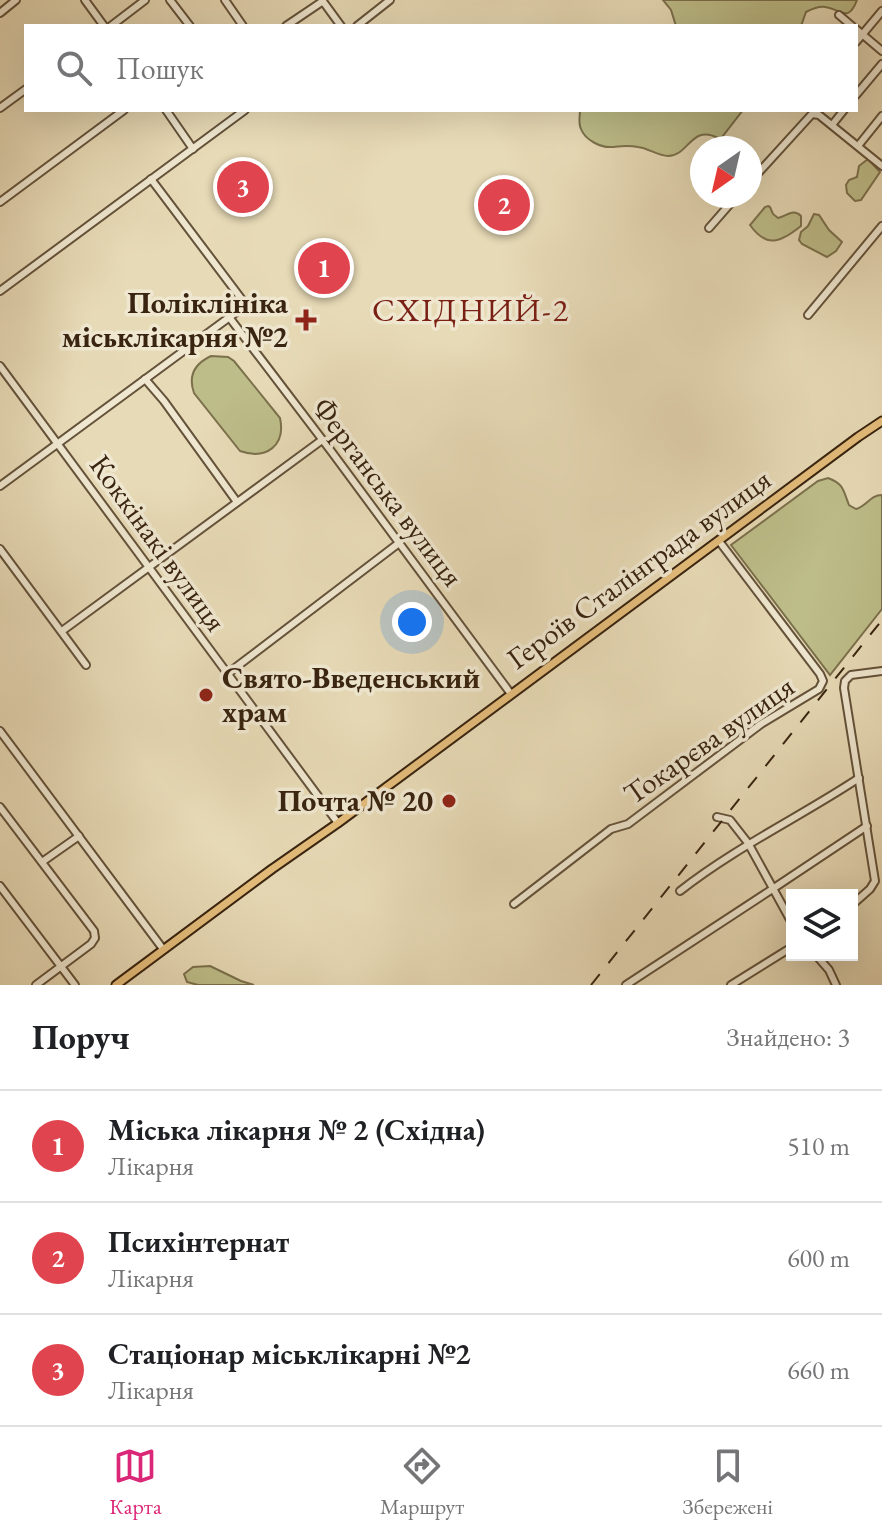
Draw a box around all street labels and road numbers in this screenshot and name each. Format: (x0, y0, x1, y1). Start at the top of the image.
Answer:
street label: Ферганська вулиця (304, 389, 472, 594)
street label: Коккінакі вулиця (81, 447, 236, 639)
street label: Героїв Сталінграда вулиця (499, 460, 778, 678)
street label: Токарєва вулиця (616, 666, 802, 813)

